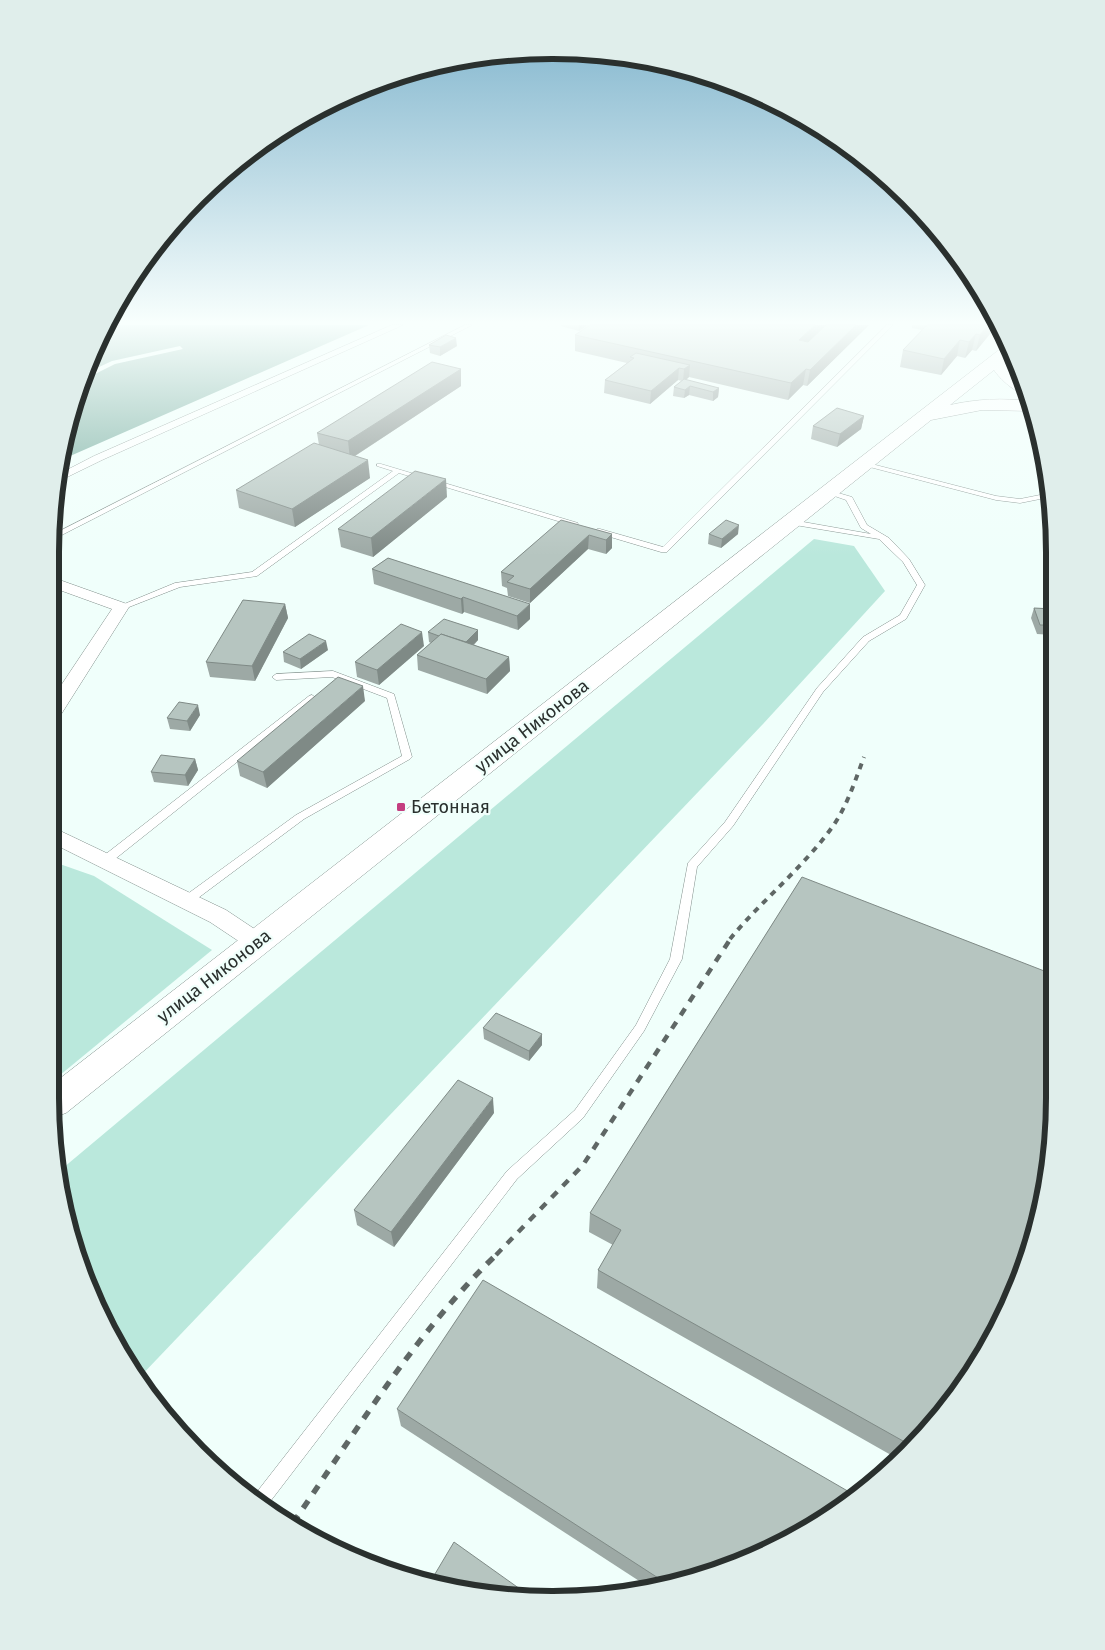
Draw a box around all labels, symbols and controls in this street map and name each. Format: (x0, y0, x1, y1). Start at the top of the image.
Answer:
street label: улица Никонова (471, 675, 593, 777)
place label: Бетонная (411, 796, 490, 818)
marker: Бетонная (395, 801, 407, 813)
street label: улица Никонова (153, 925, 275, 1027)

